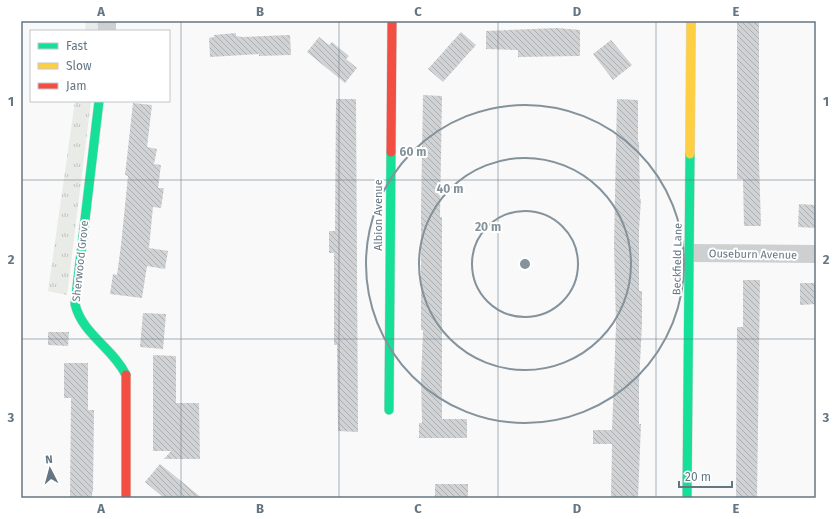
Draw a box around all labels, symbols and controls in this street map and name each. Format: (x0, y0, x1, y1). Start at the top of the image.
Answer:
text: A (96, 4, 105, 19)
text: B (256, 4, 264, 19)
text: C (414, 4, 422, 19)
text: D (573, 4, 582, 19)
text: E (733, 4, 740, 19)
legend (30, 30, 170, 102)
text: Fast (66, 39, 88, 53)
text: Slow (66, 59, 92, 73)
text: Jam (66, 79, 86, 93)
text: 1 (8, 94, 14, 109)
text: 1 (823, 94, 829, 109)
text: 60 m (400, 145, 426, 159)
street label: Albion Avenue (372, 179, 385, 251)
text: 40 m (437, 182, 463, 196)
street label: Sherwood Grove (70, 220, 91, 302)
text: 20 m (475, 220, 501, 234)
street label: Beckfield Lane (670, 223, 685, 295)
street label: Ouseburn Avenue (709, 247, 797, 262)
text: 2 (8, 252, 15, 267)
text: 2 (823, 252, 830, 267)
centre of rings (518, 257, 532, 271)
text: 3 (7, 410, 15, 425)
text: 3 (822, 410, 830, 425)
north arrow (30, 449, 70, 489)
text: N (45, 453, 53, 466)
scale bar (679, 463, 732, 489)
text: 20 m (685, 470, 711, 484)
text: A (96, 501, 105, 516)
text: B (256, 501, 264, 516)
text: C (414, 501, 422, 516)
text: D (573, 501, 582, 516)
text: E (733, 501, 740, 516)

